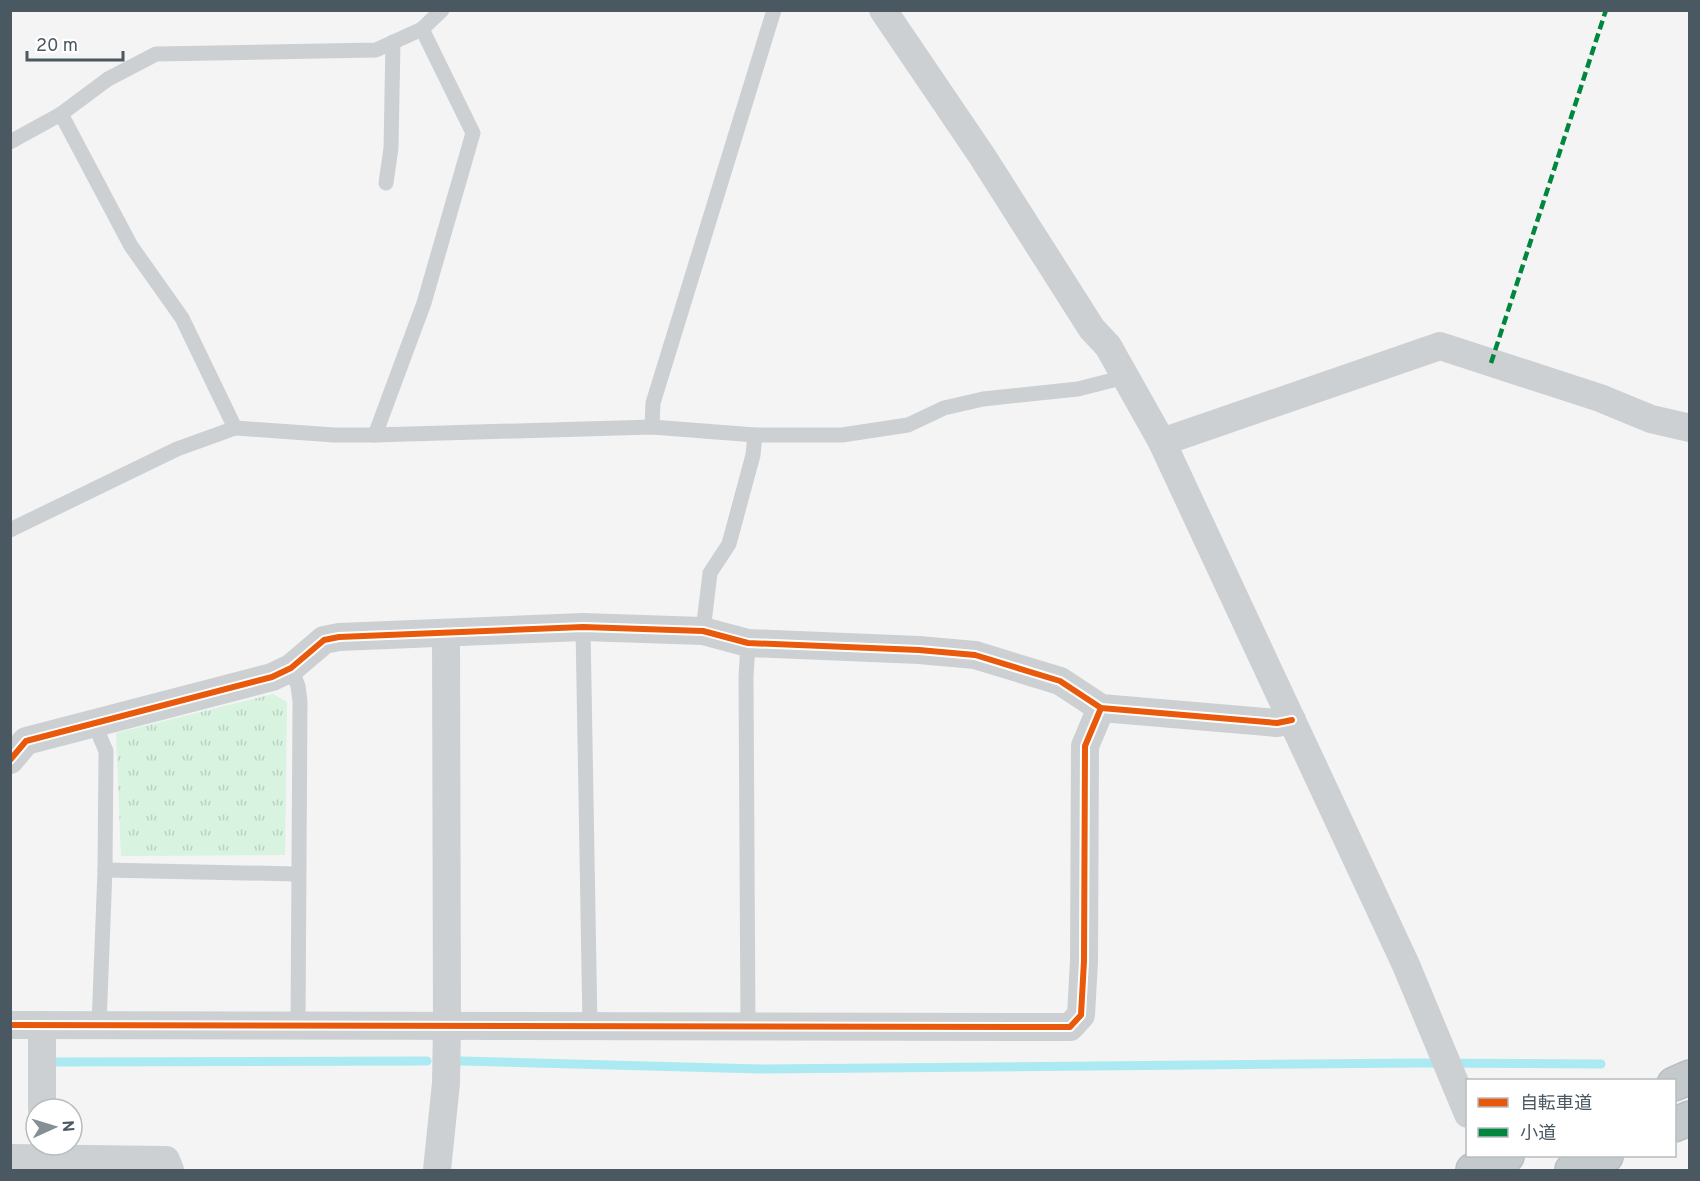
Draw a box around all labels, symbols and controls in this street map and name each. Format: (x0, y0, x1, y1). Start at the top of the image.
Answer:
scale bar (27, 24, 123, 62)
text: 20 m (36, 35, 78, 58)
legend (1466, 1079, 1676, 1157)
text: 自転車道 (1520, 1093, 1592, 1116)
north arrow (24, 1097, 84, 1157)
text: N (57, 1120, 77, 1133)
text: 小道 (1520, 1123, 1556, 1146)

